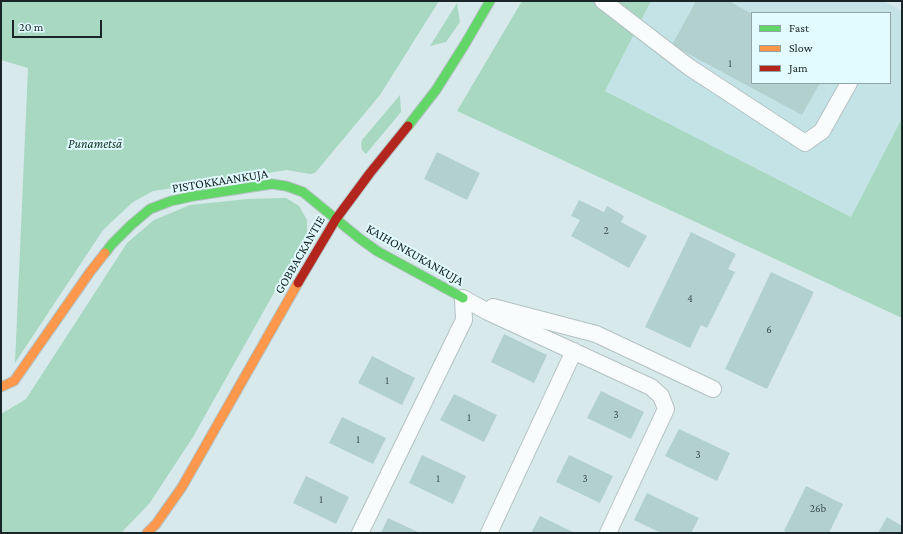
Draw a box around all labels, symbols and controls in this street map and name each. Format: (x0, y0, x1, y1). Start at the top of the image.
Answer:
scale bar (14, 12, 104, 38)
legend (751, 12, 891, 84)
text: 20 m (19, 20, 43, 34)
text: Fast (789, 21, 809, 35)
text: Slow (789, 41, 813, 55)
house number: 1 (728, 57, 732, 71)
text: Jam (789, 61, 808, 75)
park label: Punametsä (68, 136, 122, 152)
street label: PISTOKKAANKUJA (171, 166, 269, 196)
street label: GOBBACKANTIE (271, 213, 329, 297)
street label: KAIHONKUKANKUJA (363, 221, 467, 289)
house number: 2 (603, 224, 609, 238)
house number: 4 (687, 292, 693, 306)
house number: 6 (766, 323, 772, 337)
house number: 1 (385, 374, 389, 388)
house number: 3 (613, 408, 619, 422)
house number: 1 (467, 411, 471, 425)
house number: 1 (356, 433, 360, 447)
house number: 3 (695, 448, 701, 462)
house number: 1 (436, 472, 440, 486)
house number: 3 (582, 472, 588, 486)
house number: 1 (319, 493, 323, 507)
house number: 26b (810, 502, 826, 516)

